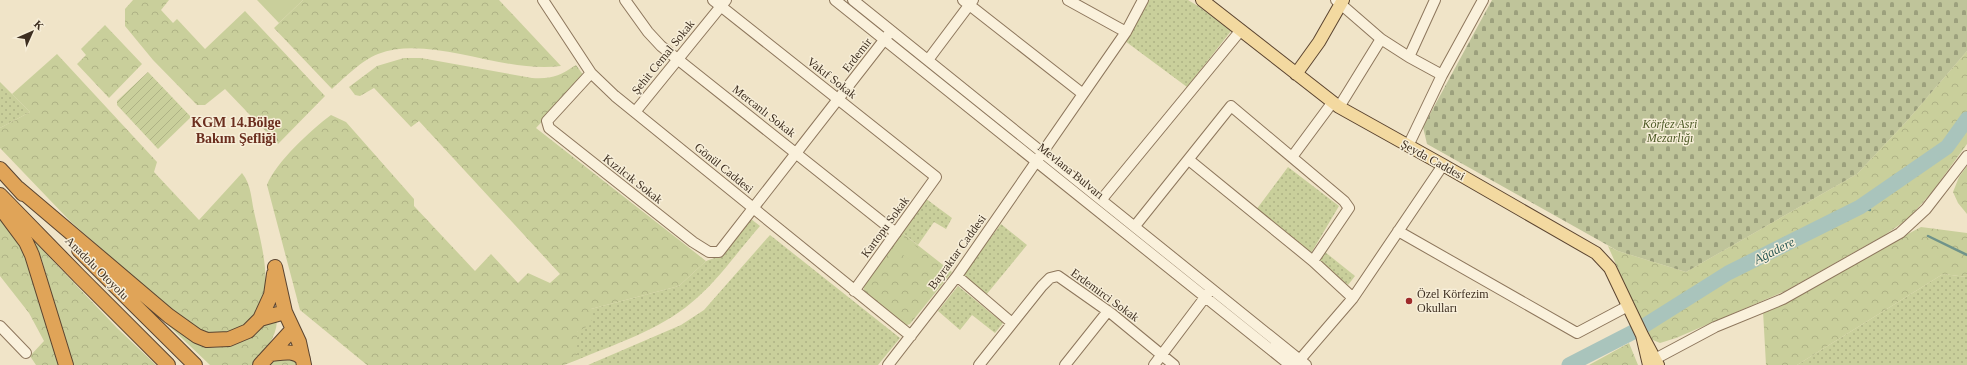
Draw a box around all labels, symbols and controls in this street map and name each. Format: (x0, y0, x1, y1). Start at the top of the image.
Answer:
north arrow (12, 12, 52, 52)
street label: Şehit Cemal Sokak (629, 17, 697, 97)
text: K (32, 18, 47, 33)
street label: Erdemir (839, 35, 875, 75)
street label: Vakıf Sokak (804, 54, 860, 102)
street label: Mercanlı Sokak (730, 82, 798, 140)
district label: KGM 14.Bölge Bakım Şefliği (191, 115, 281, 146)
park label: Körfez Asri Mezarlığı (1642, 117, 1697, 145)
street label: Şeyda Caddesi (1399, 137, 1468, 184)
street label: Gönül Caddesi (692, 140, 757, 196)
street label: Mevlana Bulvarı (1035, 140, 1107, 202)
street label: Kızılcık Sokak (600, 151, 666, 207)
street label: Kartopu Sokak (858, 194, 912, 260)
street label: Bayraktar Caddesi (925, 211, 989, 292)
street label: Anadolu Otoyolu (62, 233, 132, 303)
water label: Ağadere (1751, 234, 1797, 267)
street label: Erdemirci Sokak (1068, 266, 1142, 324)
place label: Özel Körfezim Okulları (1417, 287, 1489, 315)
marker: Özel Körfezim Okulları (1404, 296, 1414, 306)

